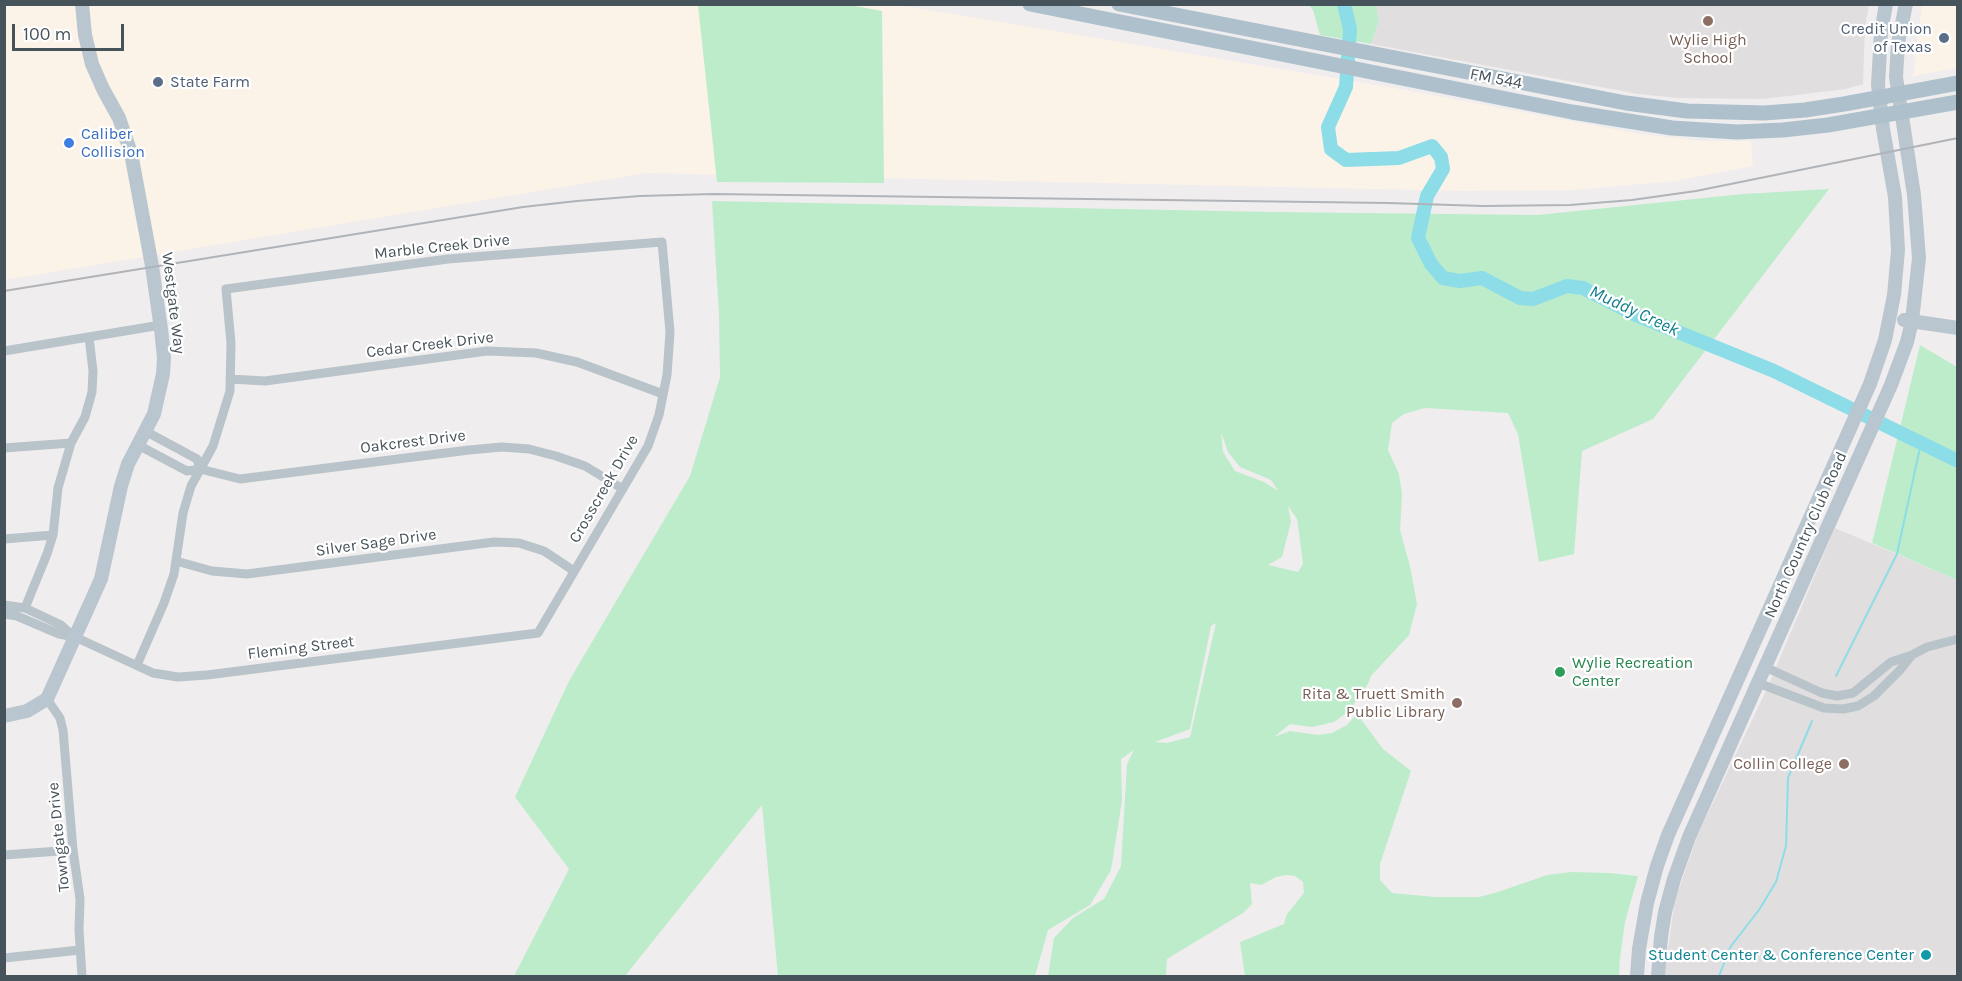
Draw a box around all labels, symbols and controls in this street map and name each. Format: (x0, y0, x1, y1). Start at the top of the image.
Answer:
scale bar (15, 12, 128, 50)
marker: Wylie High School (1701, 14, 1715, 28)
place label: Credit Union of Texas (1841, 19, 1932, 57)
text: 100 m (23, 23, 71, 45)
place label: Wylie High School (1669, 30, 1747, 68)
marker: Credit Union of Texas (1937, 31, 1951, 45)
street label: FM 544 (1468, 65, 1524, 93)
place label: State Farm (170, 72, 250, 92)
marker: State Farm (151, 75, 165, 89)
place label: Caliber Collision (81, 124, 145, 162)
marker: Caliber Collision (62, 136, 76, 150)
street label: Marble Creek Drive (373, 230, 511, 264)
street label: Westgate Way (157, 251, 189, 355)
water label: Muddy Creek (1586, 281, 1682, 341)
street label: Cedar Creek Drive (365, 328, 495, 362)
street label: Oakcrest Drive (359, 426, 467, 458)
street label: Crosscreek Drive (565, 431, 643, 547)
street label: North Country Club Road (1761, 449, 1851, 621)
street label: Silver Sage Drive (314, 525, 438, 561)
street label: Fleming Street (247, 632, 355, 664)
place label: Wylie Recreation Center (1572, 653, 1693, 691)
marker: Wylie Recreation Center (1553, 665, 1567, 679)
place label: Rita & Truett Smith Public Library (1302, 684, 1445, 722)
marker: Rita & Truett Smith Public Library (1450, 696, 1464, 710)
place label: Collin College (1733, 754, 1832, 774)
marker: Collin College (1837, 757, 1851, 771)
street label: Towngate Drive (44, 781, 74, 893)
place label: Student Center & Conference Center (1648, 945, 1914, 965)
marker: Student Center & Conference Center (1919, 948, 1933, 962)

